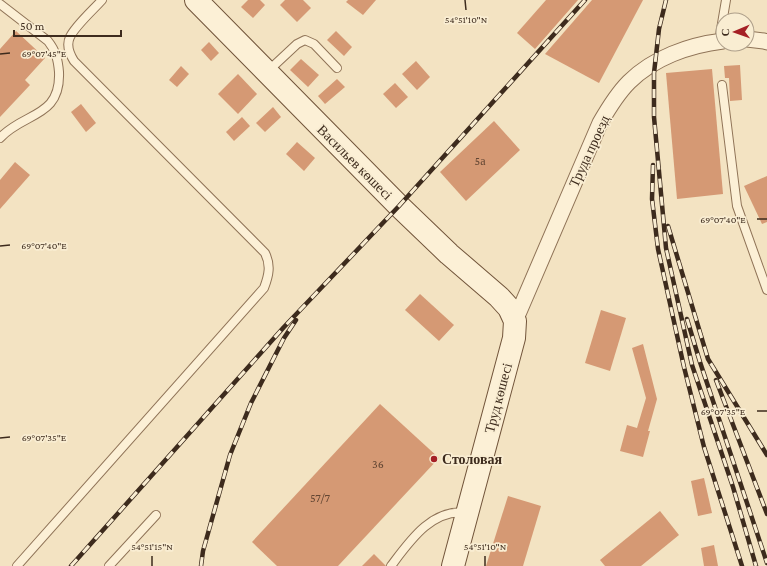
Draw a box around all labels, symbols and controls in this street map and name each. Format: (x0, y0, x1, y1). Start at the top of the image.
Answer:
scale bar (14, 12, 121, 38)
north arrow (715, 12, 755, 52)
text: 54°51'10"N (445, 14, 488, 25)
text: 50 m (20, 19, 45, 33)
text: С (719, 28, 731, 37)
text: 69°07'45"E (22, 48, 67, 59)
street label: Труда проезд (565, 113, 613, 189)
street label: Васильев көшесі (314, 121, 396, 203)
house number: 5а (475, 154, 486, 168)
text: 69°07'40"E (700, 214, 746, 225)
text: 69°07'40"E (21, 240, 67, 251)
street label: Труд көшесі (481, 361, 515, 435)
text: 69°07'35"E (701, 406, 746, 417)
text: 69°07'35"E (22, 432, 67, 443)
place label: Столовая (442, 451, 503, 467)
marker: Столовая (429, 454, 439, 464)
house number: 36 (372, 457, 384, 471)
house number: 57/7 (310, 491, 330, 505)
text: 54°51'15"N (131, 541, 173, 552)
text: 54°51'10"N (464, 541, 507, 552)

